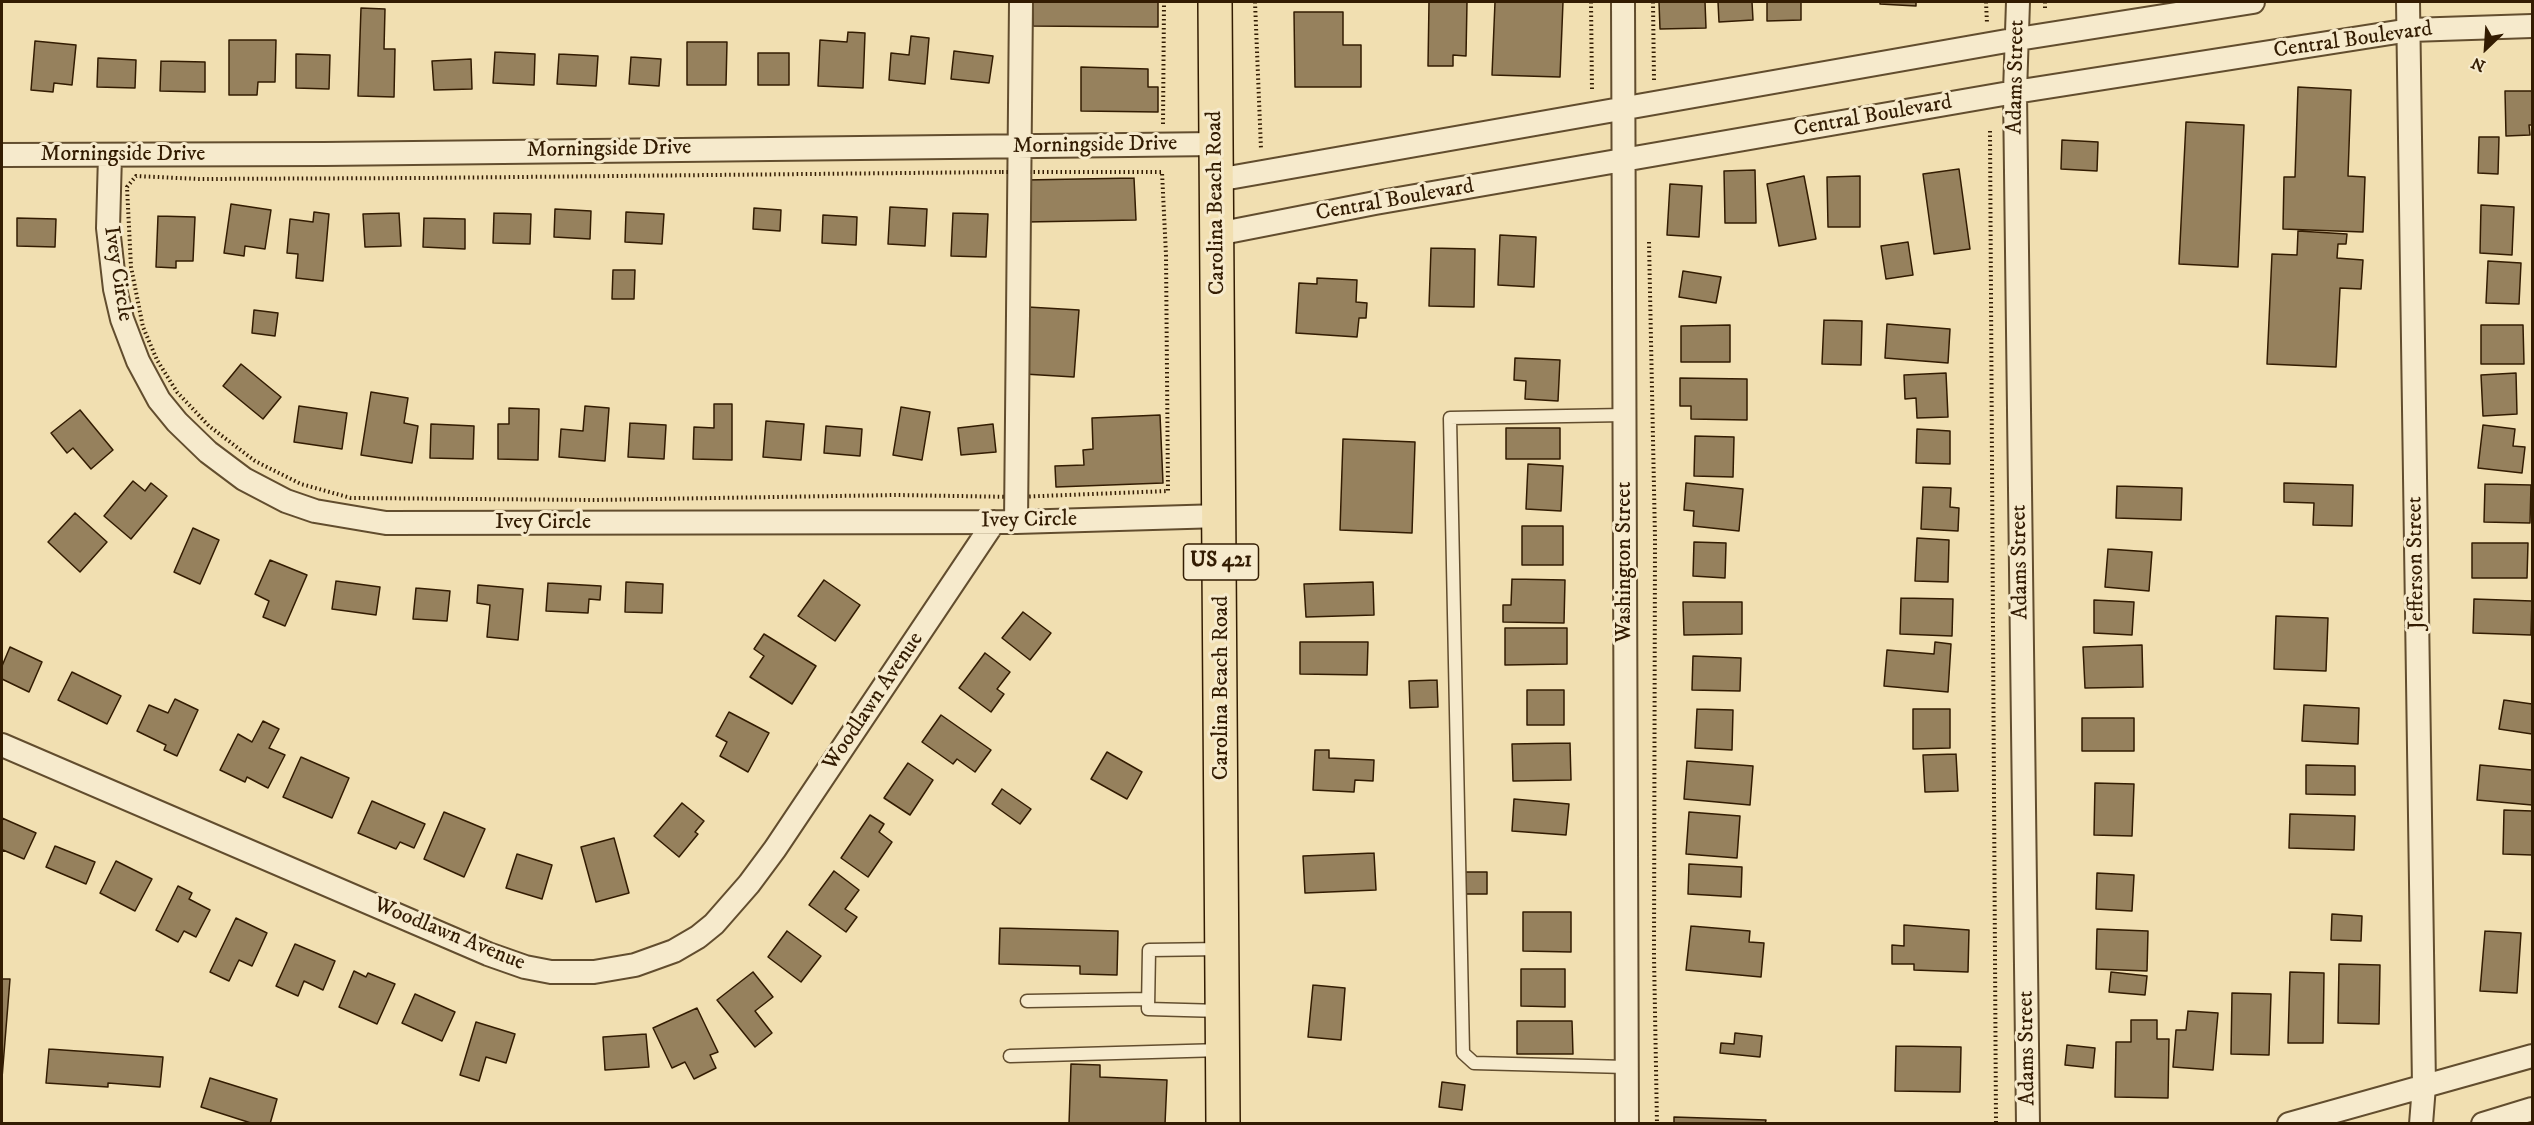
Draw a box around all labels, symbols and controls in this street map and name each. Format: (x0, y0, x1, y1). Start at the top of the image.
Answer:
street label: Central Boulevard (2272, 17, 2434, 65)
north arrow (2456, 18, 2516, 78)
street label: Adams Street (2003, 19, 2031, 135)
text: N (2468, 52, 2489, 76)
street label: Central Boulevard (1792, 90, 1954, 144)
street label: Carolina Beach Road (1202, 111, 1232, 295)
street label: Morningside Drive (1012, 131, 1178, 161)
street label: Morningside Drive (526, 135, 692, 165)
street label: Morningside Drive (41, 142, 205, 168)
street label: Central Boulevard (1314, 174, 1476, 228)
street label: Ivey Circle (96, 225, 138, 323)
street label: Washington Street (1612, 482, 1638, 642)
street label: Jefferson Street (2403, 496, 2431, 630)
street label: Adams Street (2007, 504, 2035, 620)
street label: Ivey Circle (981, 507, 1077, 535)
street label: Ivey Circle (495, 510, 591, 536)
road number: US 421 (1184, 544, 1258, 580)
street label: Carolina Beach Road (1209, 596, 1235, 780)
street label: Woodlawn Avenue (818, 628, 930, 776)
street label: Woodlawn Avenue (369, 893, 529, 977)
street label: Adams Street (2014, 990, 2042, 1106)

